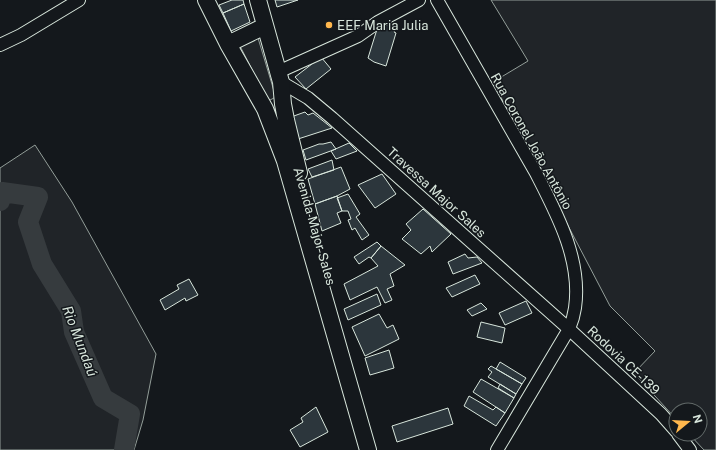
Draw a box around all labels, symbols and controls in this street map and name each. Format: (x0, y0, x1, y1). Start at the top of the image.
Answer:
place label: EEF Maria Julia (337, 18, 428, 33)
marker: EEF Maria Julia (324, 20, 334, 30)
street label: Rua Coronel João Antônio (488, 70, 575, 212)
street label: Travessa Major Sales (384, 144, 489, 241)
street label: Avenida Major Sales (290, 165, 339, 287)
water label: Rio Mundaú (59, 303, 101, 379)
street label: Rodovia CE-139 (584, 323, 663, 398)
north arrow (668, 402, 708, 442)
text: N (690, 413, 705, 425)

